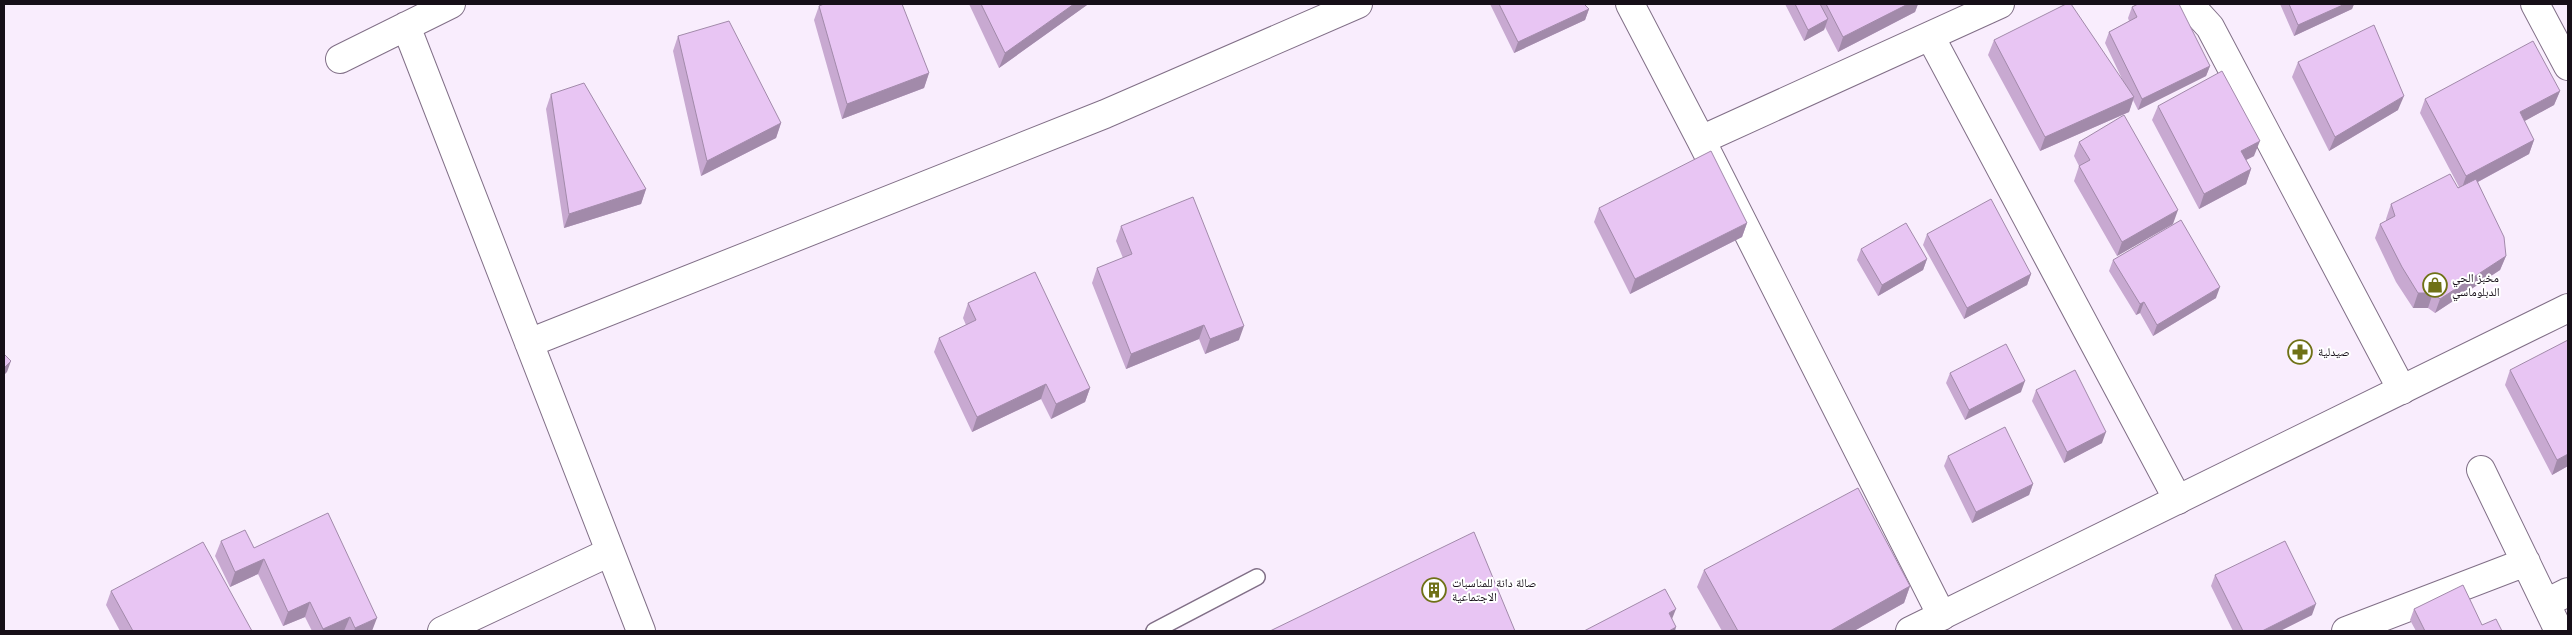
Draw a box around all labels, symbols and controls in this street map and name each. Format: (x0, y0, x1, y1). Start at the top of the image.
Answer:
place label: مخبز الحي الدبلوماسي (2452, 270, 2500, 302)
shop icon: مخبز الحي الدبلوماسي (2422, 272, 2448, 298)
pharmacy icon: صيدلية (2287, 339, 2313, 365)
place label: صيدلية (2318, 344, 2350, 359)
place label: صالة دانة للمناسبات الاجتماعية (1452, 575, 1537, 604)
building icon: صالة دانة للمناسبات الاجتماعية (1421, 577, 1447, 603)

